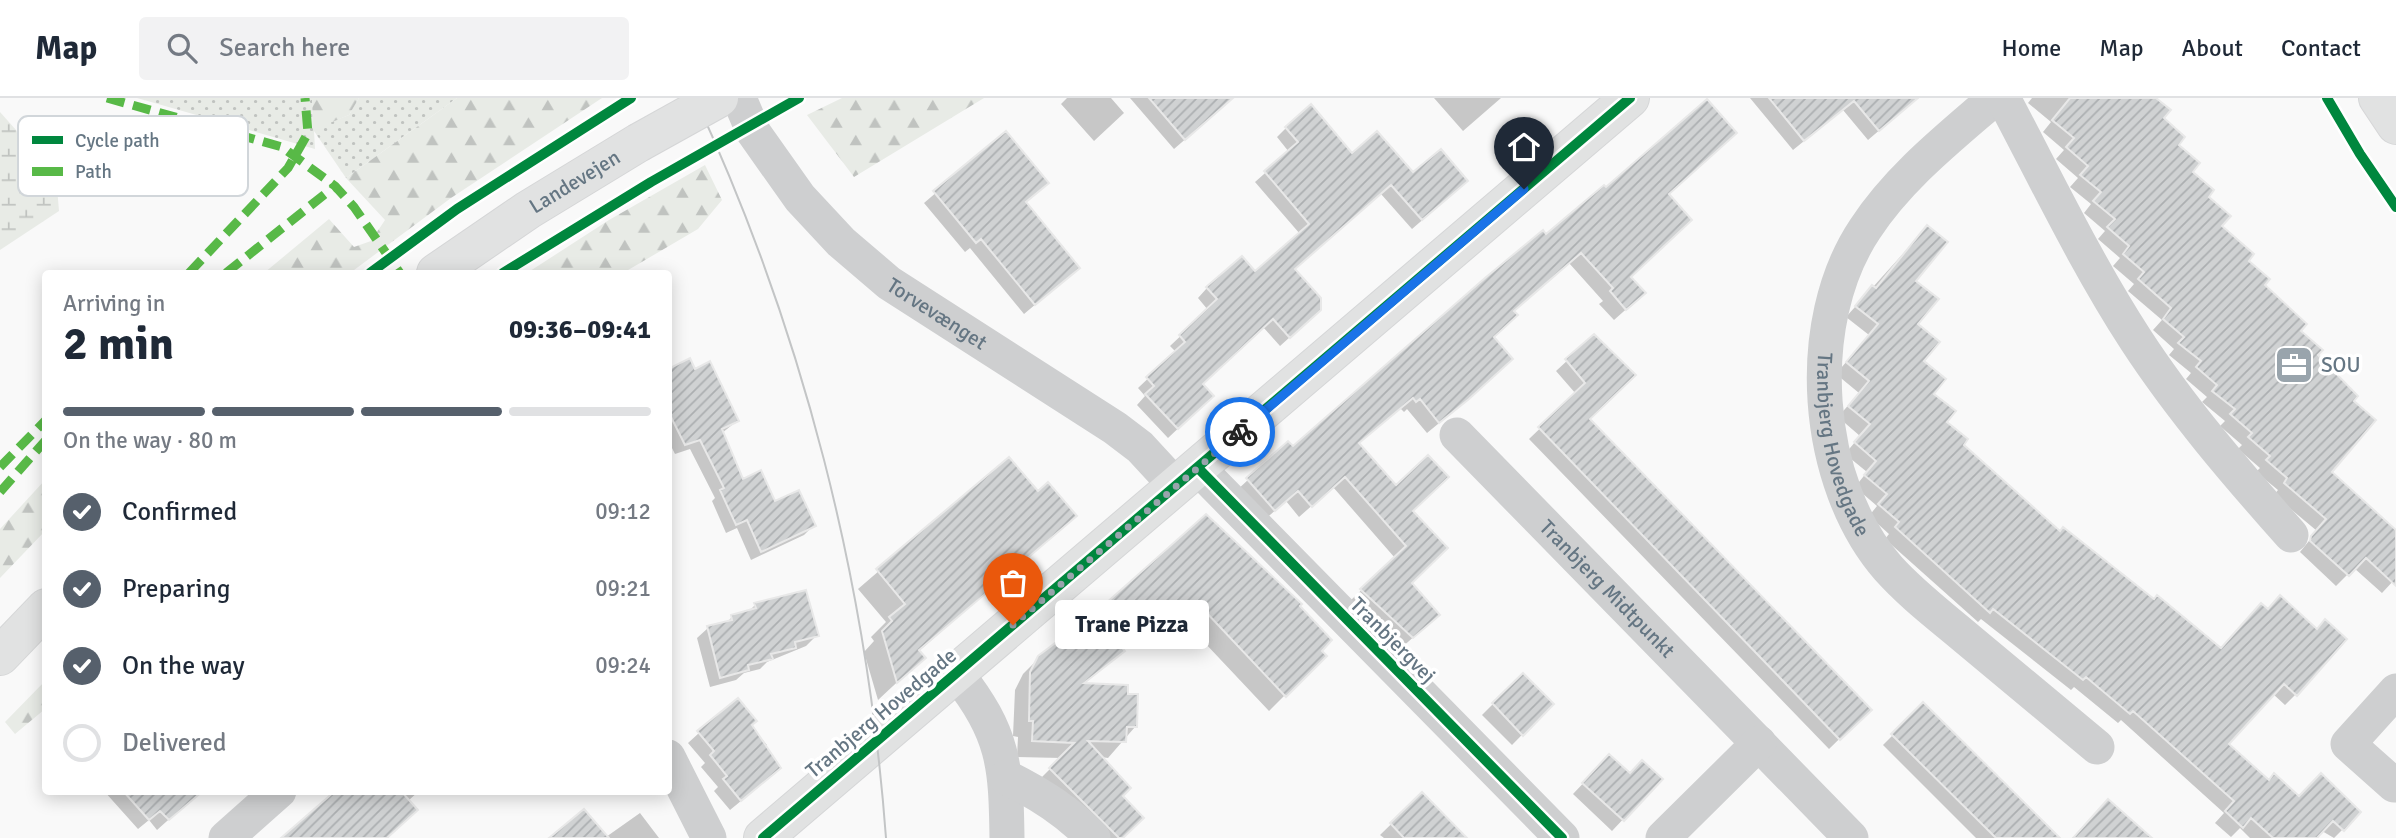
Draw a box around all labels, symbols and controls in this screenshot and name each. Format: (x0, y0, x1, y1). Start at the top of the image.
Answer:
search box (139, 17, 629, 80)
text: Map (35, 28, 97, 69)
icon: search (163, 29, 201, 67)
text: Search here (219, 32, 350, 64)
text: Home (2001, 33, 2061, 63)
text: Map (2099, 33, 2144, 63)
text: About (2182, 33, 2243, 63)
text: Contact (2281, 33, 2361, 63)
legend (18, 116, 248, 196)
pin (1494, 117, 1554, 189)
icon: home (1505, 128, 1543, 166)
text: Cycle path (75, 129, 160, 153)
street label: Landevejen (524, 144, 625, 219)
text: Path (75, 160, 112, 184)
street label: Torvevænget (882, 272, 992, 355)
text: Arriving in (63, 289, 165, 318)
text: 09:36–09:41 (509, 314, 651, 346)
text: 2 min (63, 316, 174, 372)
office icon: SOU (2273, 344, 2315, 386)
street label: Tranbjerg Hovedgade (1811, 352, 1876, 541)
place label: SOU (2321, 352, 2360, 378)
courier (1205, 397, 1275, 467)
icon: bike (1221, 413, 1259, 451)
text: On the way · 80 m (63, 426, 237, 455)
icon: check (63, 493, 101, 531)
text: Confirmed (122, 496, 237, 528)
text: 09:12 (595, 497, 651, 526)
street label: Tranbjerg Midtpunkt (1534, 514, 1681, 663)
pin (983, 553, 1043, 625)
icon: bag (994, 564, 1032, 602)
icon: check (63, 570, 101, 608)
text: Preparing (122, 573, 230, 605)
text: 09:21 (595, 574, 651, 603)
street label: Tranbjergvej (1345, 592, 1441, 688)
callout: Trane Pizza (1055, 601, 1209, 650)
text: Trane Pizza (1075, 610, 1189, 639)
street label: Tranbjerg Hovedgade (800, 642, 962, 784)
icon: check (63, 647, 101, 685)
text: On the way (122, 650, 245, 682)
text: 09:24 (595, 651, 651, 680)
text: Delivered (122, 727, 227, 759)

